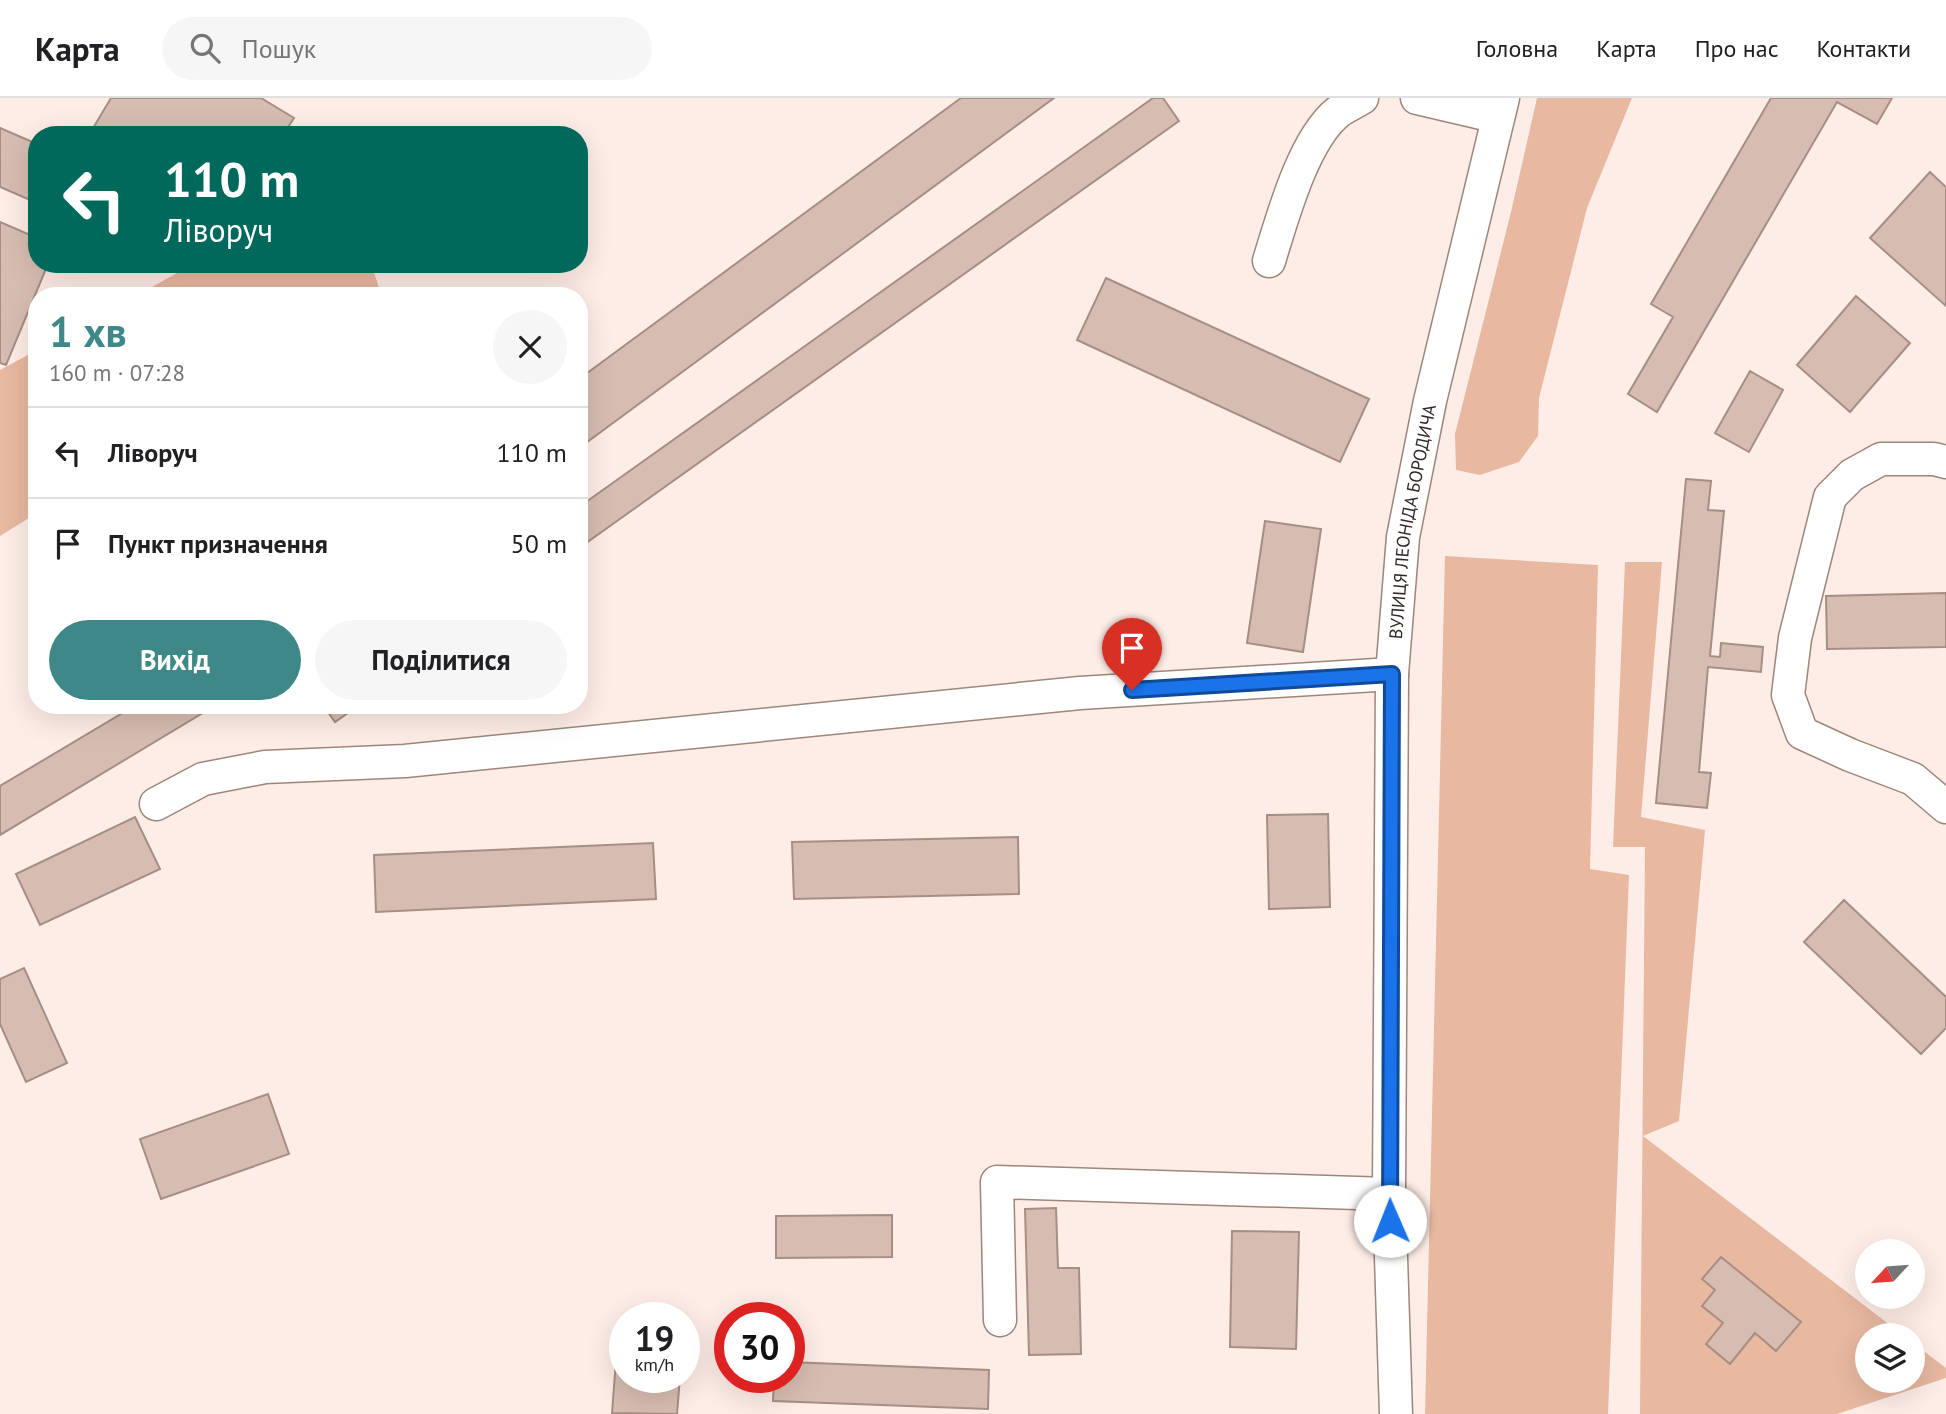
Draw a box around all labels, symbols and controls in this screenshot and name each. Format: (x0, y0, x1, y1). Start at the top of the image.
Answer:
search box (162, 17, 652, 80)
text: Карта (35, 27, 120, 70)
icon: search (186, 29, 224, 67)
text: Пошук (242, 32, 316, 65)
text: Головна (1476, 33, 1558, 64)
text: Карта (1596, 33, 1657, 64)
text: Про нас (1695, 33, 1779, 64)
text: Контакти (1817, 33, 1911, 64)
text: 110 m (164, 147, 299, 211)
icon: left (49, 154, 140, 245)
text: Ліворуч (164, 209, 273, 251)
text: 1 хв (49, 304, 127, 359)
button: close (493, 310, 567, 384)
text: 160 m · 07:28 (49, 358, 185, 387)
street label: ВУЛИЦЯ ЛЕОНІДА БОРОДИЧА (1383, 402, 1441, 640)
icon: left (49, 434, 87, 472)
text: Ліворуч (108, 436, 198, 469)
text: 110 m (496, 436, 567, 469)
icon: arrive (49, 525, 87, 563)
text: Пункт призначення (108, 527, 328, 560)
text: 50 m (511, 527, 567, 560)
pin (1102, 618, 1162, 690)
button: Вихід (49, 620, 301, 700)
button: Поділитися (315, 620, 567, 700)
icon: arrive (1113, 629, 1151, 667)
position arrow (1353, 1184, 1427, 1258)
north arrow (1855, 1239, 1925, 1309)
map controls (1855, 1239, 1925, 1393)
speed limit sign: 30 (714, 1302, 805, 1393)
text: 19 (635, 1315, 674, 1361)
button: layers (1855, 1323, 1925, 1393)
text: km/h (635, 1353, 674, 1376)

